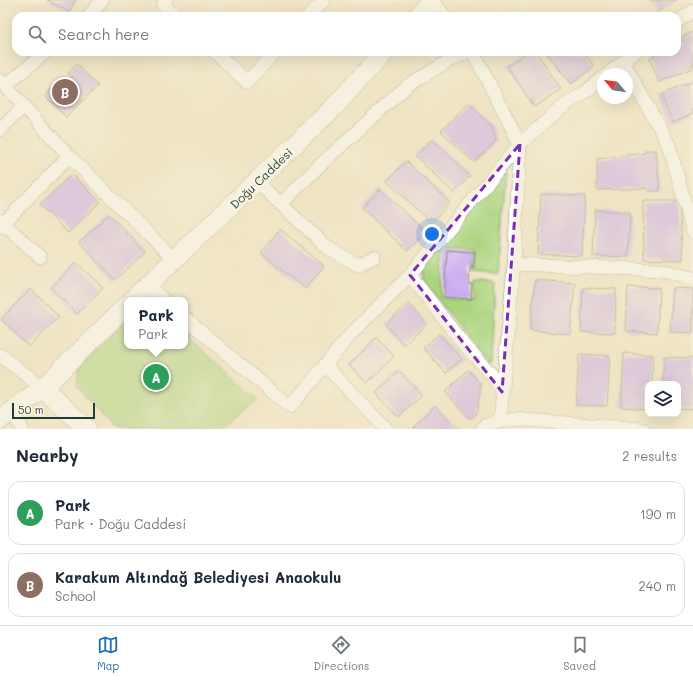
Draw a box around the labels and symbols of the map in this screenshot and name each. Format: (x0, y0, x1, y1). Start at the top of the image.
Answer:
north arrow (597, 68, 633, 104)
pin: B (52, 77, 78, 107)
street label: Doğu Caddesi (226, 144, 296, 212)
your location (422, 224, 442, 244)
pin: A (143, 362, 169, 392)
scale bar (12, 401, 95, 420)

